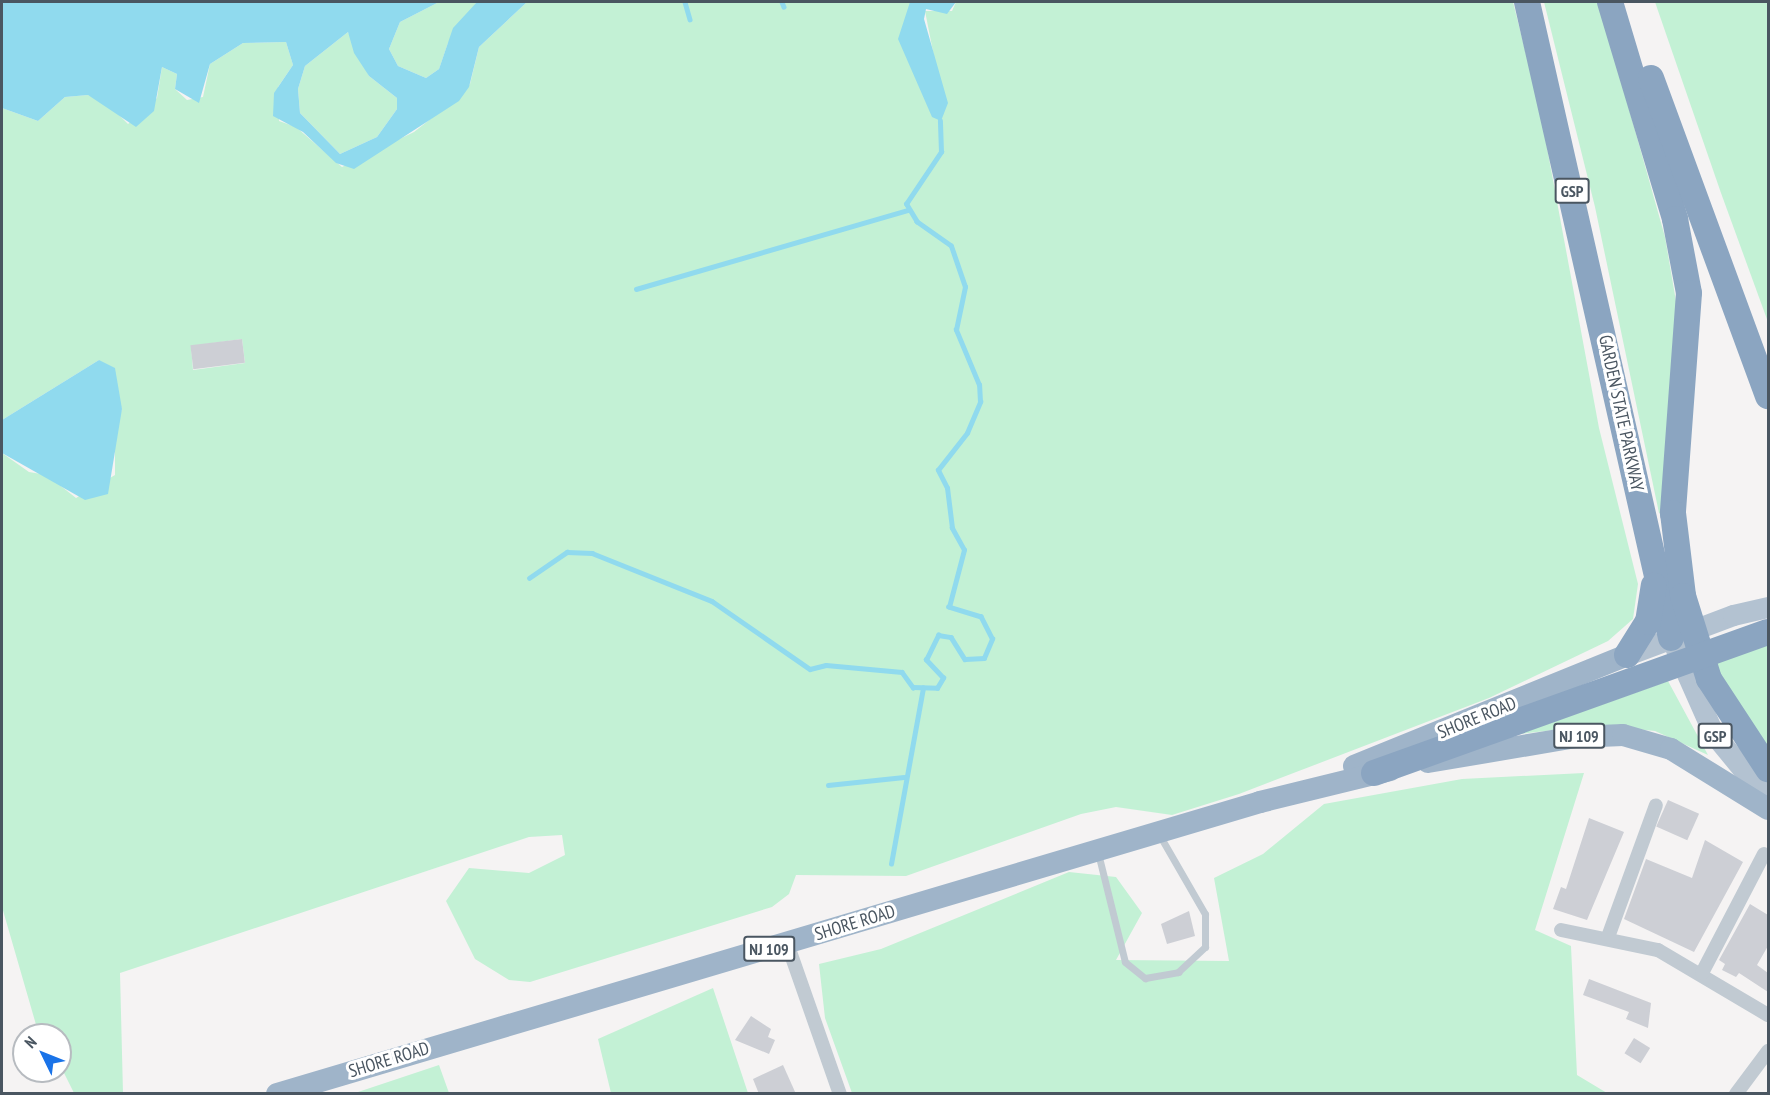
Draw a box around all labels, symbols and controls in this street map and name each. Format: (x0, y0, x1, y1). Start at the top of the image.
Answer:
road number: GSP (1554, 178, 1590, 204)
street label: GARDEN STATE PARKWAY (1594, 333, 1648, 493)
street label: SHORE ROAD (1434, 692, 1520, 744)
road number: NJ 109 (1552, 723, 1606, 749)
road number: GSP (1697, 723, 1733, 749)
street label: SHORE ROAD (812, 901, 898, 945)
road number: NJ 109 (742, 936, 796, 962)
north arrow (12, 1023, 72, 1083)
text: N (20, 1032, 41, 1052)
street label: SHORE ROAD (346, 1038, 432, 1082)

